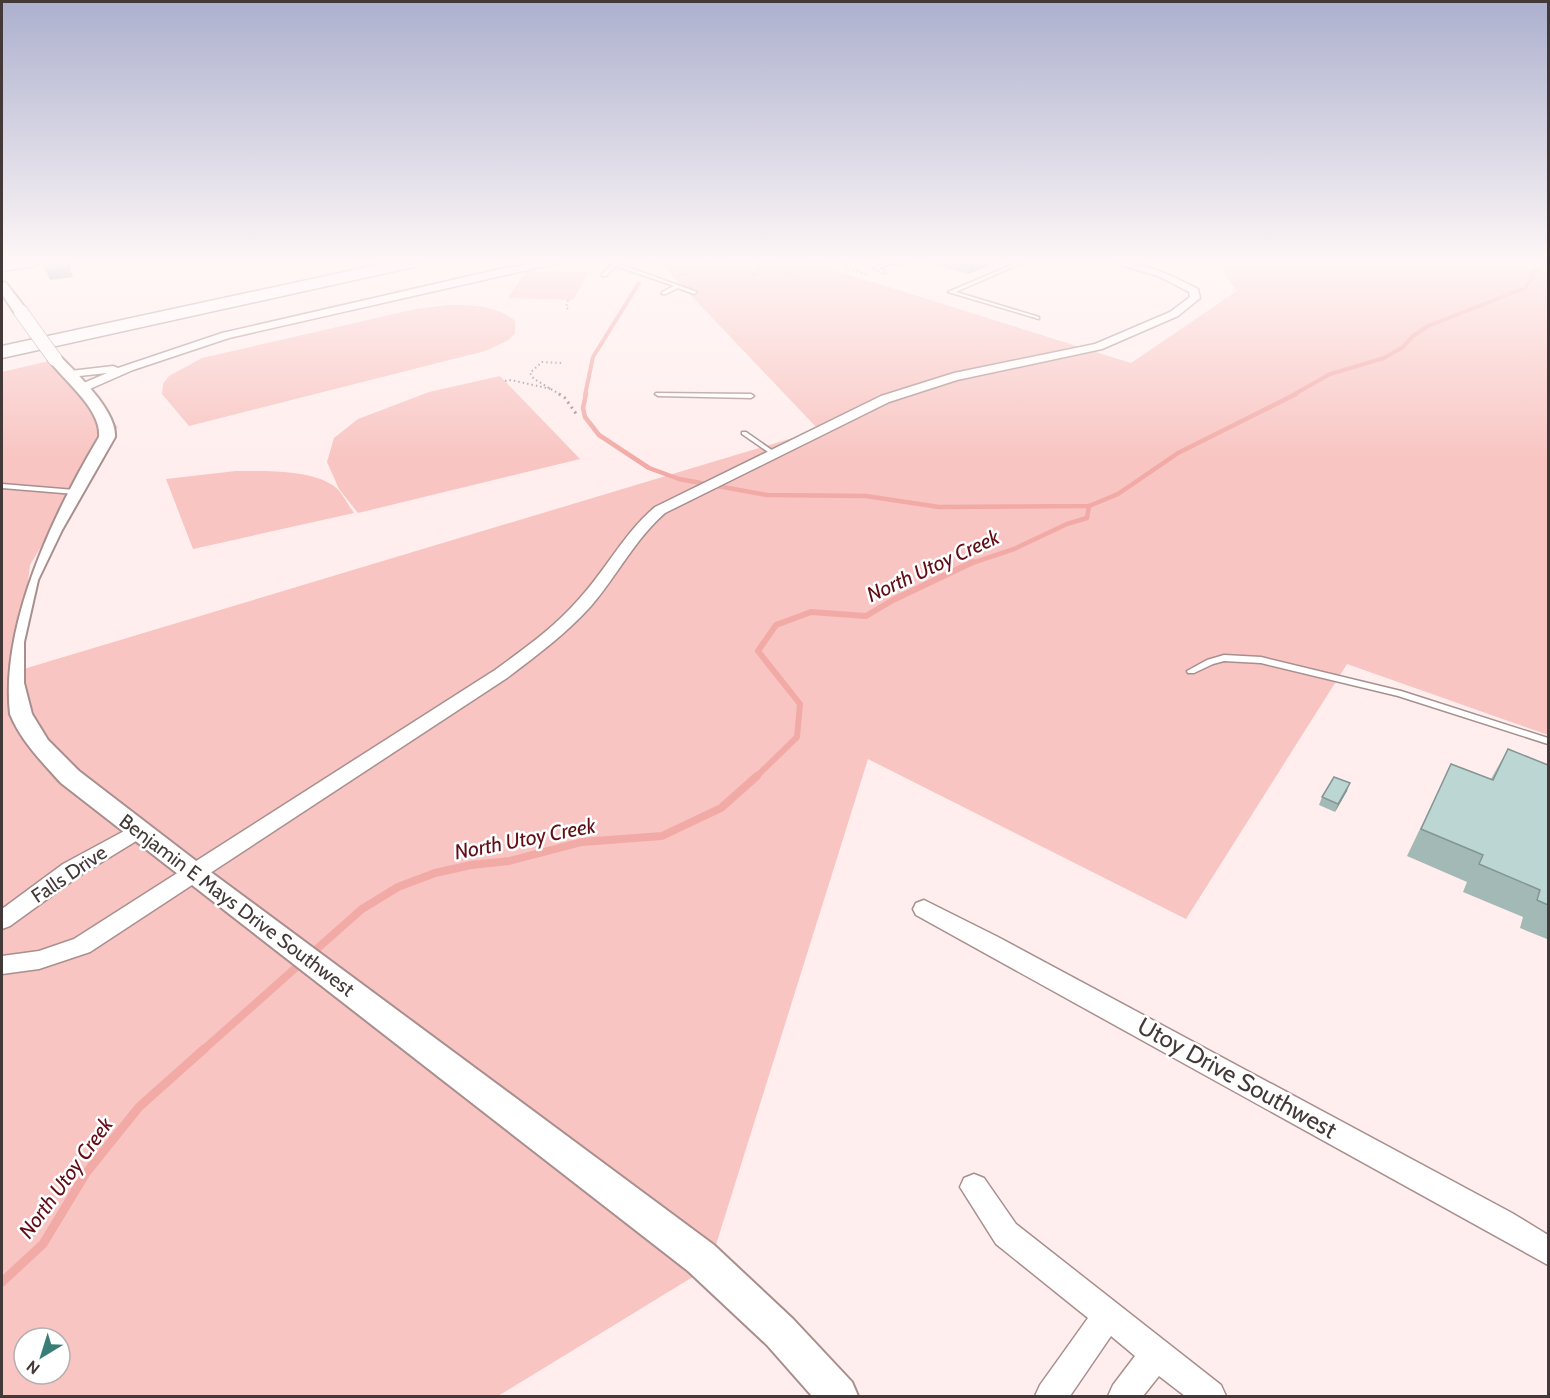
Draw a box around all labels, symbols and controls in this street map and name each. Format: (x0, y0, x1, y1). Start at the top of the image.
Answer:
water label: North Utoy Creek (863, 524, 1004, 607)
street label: Benjamin E Mays Drive Southwest (115, 809, 359, 1001)
water label: North Utoy Creek (452, 812, 599, 864)
street label: Falls Drive (27, 840, 111, 908)
street label: Utoy Drive Southwest (1133, 1011, 1342, 1144)
water label: North Utoy Creek (13, 1112, 118, 1243)
north arrow (12, 1326, 72, 1386)
text: N (23, 1356, 43, 1378)

